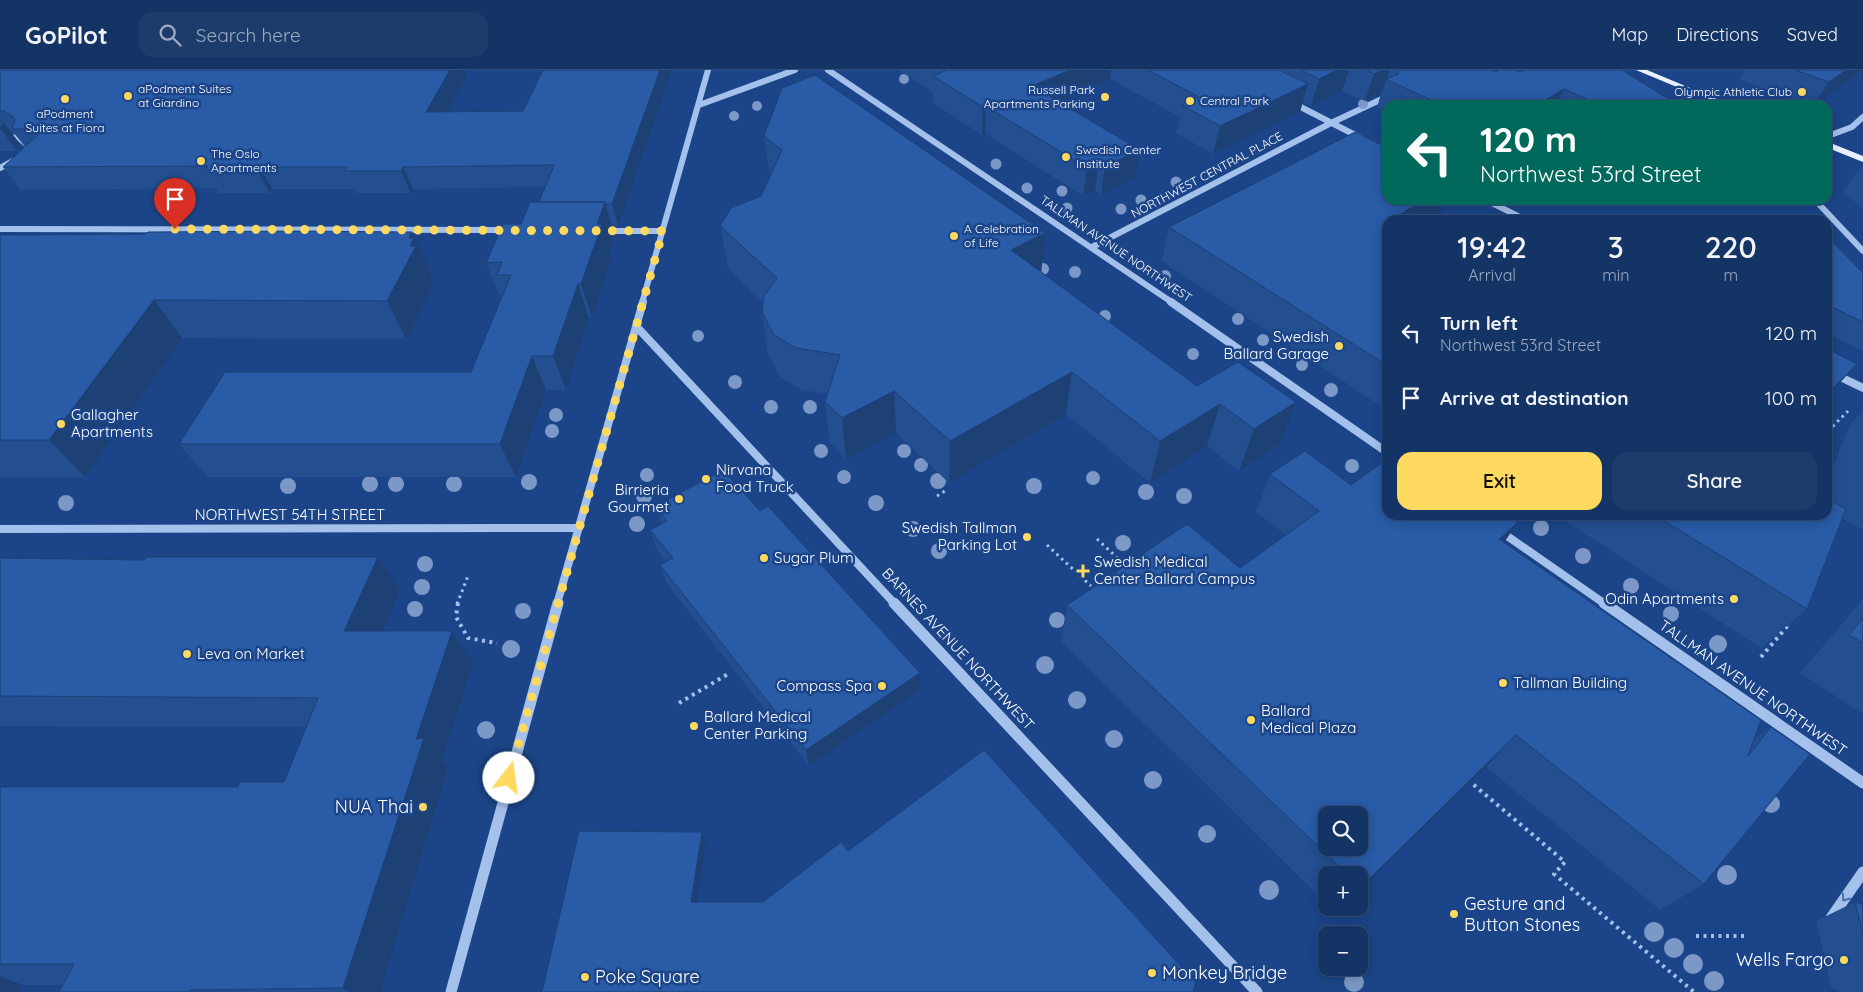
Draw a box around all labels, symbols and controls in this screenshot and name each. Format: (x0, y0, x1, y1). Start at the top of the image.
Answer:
search box (138, 12, 488, 57)
text: GoPilot (25, 20, 108, 50)
icon: search (156, 21, 184, 49)
text: Search here (196, 23, 301, 47)
text: Map (1611, 23, 1648, 46)
text: Directions (1676, 23, 1759, 46)
text: Saved (1787, 23, 1838, 46)
place label: aPodment Suites at Giardino (138, 81, 232, 110)
place label: Russell Park Apartments Parking (984, 82, 1095, 111)
place label: Olympic Athletic Club (1674, 84, 1792, 99)
marker: Olympic Athletic Club (1796, 86, 1808, 98)
marker: aPodment Suites at Giardino (122, 90, 134, 102)
marker: Russell Park Apartments Parking (1099, 91, 1111, 103)
marker: aPodment Suites at Fiora (59, 93, 71, 105)
place label: Central Park (1200, 93, 1269, 108)
marker: Central Park (1184, 95, 1196, 107)
place label: aPodment Suites at Fiora (26, 106, 104, 135)
text: 120 m (1480, 117, 1577, 161)
icon: left (1397, 120, 1462, 185)
street label: NORTHWEST CENTRAL PLACE (1128, 128, 1285, 221)
place label: Swedish Center Institute (1076, 142, 1161, 171)
place label: The Oslo Apartments (211, 146, 277, 175)
marker: Swedish Center Institute (1060, 151, 1072, 163)
marker: The Oslo Apartments (195, 155, 207, 167)
text: Northwest 53rd Street (1480, 160, 1701, 188)
pin (154, 178, 196, 229)
icon: arrive (161, 185, 189, 213)
street label: TALLMAN AVENUE NORTHWEST (1038, 192, 1195, 305)
place label: A Celebration of Life (964, 221, 1039, 250)
text: 19:42 (1457, 228, 1527, 266)
text: 3 (1608, 228, 1624, 266)
text: 220 (1705, 228, 1757, 266)
marker: A Celebration of Life (948, 230, 960, 242)
text: Arrival (1468, 265, 1516, 285)
text: min (1602, 265, 1629, 285)
text: m (1723, 265, 1738, 285)
text: Turn left (1440, 311, 1518, 335)
icon: left (1397, 319, 1425, 347)
text: 120 m (1766, 321, 1817, 345)
place label: Swedish Ballard Garage (1224, 327, 1329, 363)
text: Northwest 53rd Street (1440, 335, 1601, 355)
marker: Swedish Ballard Garage (1333, 340, 1345, 352)
icon: arrive (1397, 384, 1425, 412)
text: Arrive at destination (1440, 386, 1629, 410)
text: 100 m (1765, 386, 1817, 410)
place label: Gallagher Apartments (71, 405, 153, 441)
marker: Gallagher Apartments (55, 418, 67, 430)
button: Exit (1397, 452, 1602, 510)
button: Share (1612, 452, 1817, 510)
place label: Nirvana Food Truck (716, 460, 794, 496)
marker: Nirvana Food Truck (700, 473, 712, 485)
place label: Birrieria Gourmet (608, 480, 669, 516)
marker: Birrieria Gourmet (673, 493, 685, 505)
street label: NORTHWEST 54TH STREET (195, 505, 385, 524)
place label: Swedish Tallman Parking Lot (902, 518, 1017, 554)
marker: Swedish Tallman Parking Lot (1021, 531, 1033, 543)
place label: Sugar Plum (774, 548, 854, 567)
marker: Sugar Plum (758, 552, 770, 564)
place label: Swedish Medical Center Ballard Campus (1094, 552, 1255, 588)
street label: BARNES AVENUE NORTHWEST (878, 564, 1039, 734)
marker: Swedish Medical Center Ballard Campus (1076, 564, 1090, 578)
place label: Odin Apartments (1605, 589, 1724, 608)
marker: Odin Apartments (1728, 593, 1740, 605)
street label: TALLMAN AVENUE NORTHWEST (1656, 615, 1851, 760)
place label: Leva on Market (197, 644, 305, 663)
marker: Leva on Market (181, 648, 193, 660)
place label: Tallman Building (1513, 673, 1627, 692)
place label: Compass Spa (777, 676, 872, 695)
marker: Tallman Building (1497, 677, 1509, 689)
marker: Compass Spa (876, 680, 888, 692)
place label: Ballard Medical Plaza (1261, 701, 1356, 737)
place label: Ballard Medical Center Parking (704, 707, 811, 743)
marker: Ballard Medical Plaza (1245, 714, 1257, 726)
marker: Ballard Medical Center Parking (688, 720, 700, 732)
position arrow (482, 751, 534, 803)
place label: NUA Thai (335, 795, 413, 818)
marker: NUA Thai (417, 801, 429, 813)
map controls (1318, 806, 1368, 976)
button: search (1318, 806, 1368, 856)
button: + (1318, 866, 1368, 916)
place label: Gesture and Button Stones (1464, 892, 1580, 936)
one-way arrow (1842, 892, 1851, 902)
marker: Gesture and Button Stones (1448, 908, 1460, 920)
button: − (1318, 926, 1368, 976)
place label: Wells Fargo (1736, 948, 1834, 971)
marker: Wells Fargo (1838, 954, 1850, 966)
place label: Monkey Bridge (1162, 961, 1287, 984)
place label: Poke Square (595, 965, 700, 988)
marker: Monkey Bridge (1146, 967, 1158, 979)
marker: Poke Square (579, 971, 591, 983)

